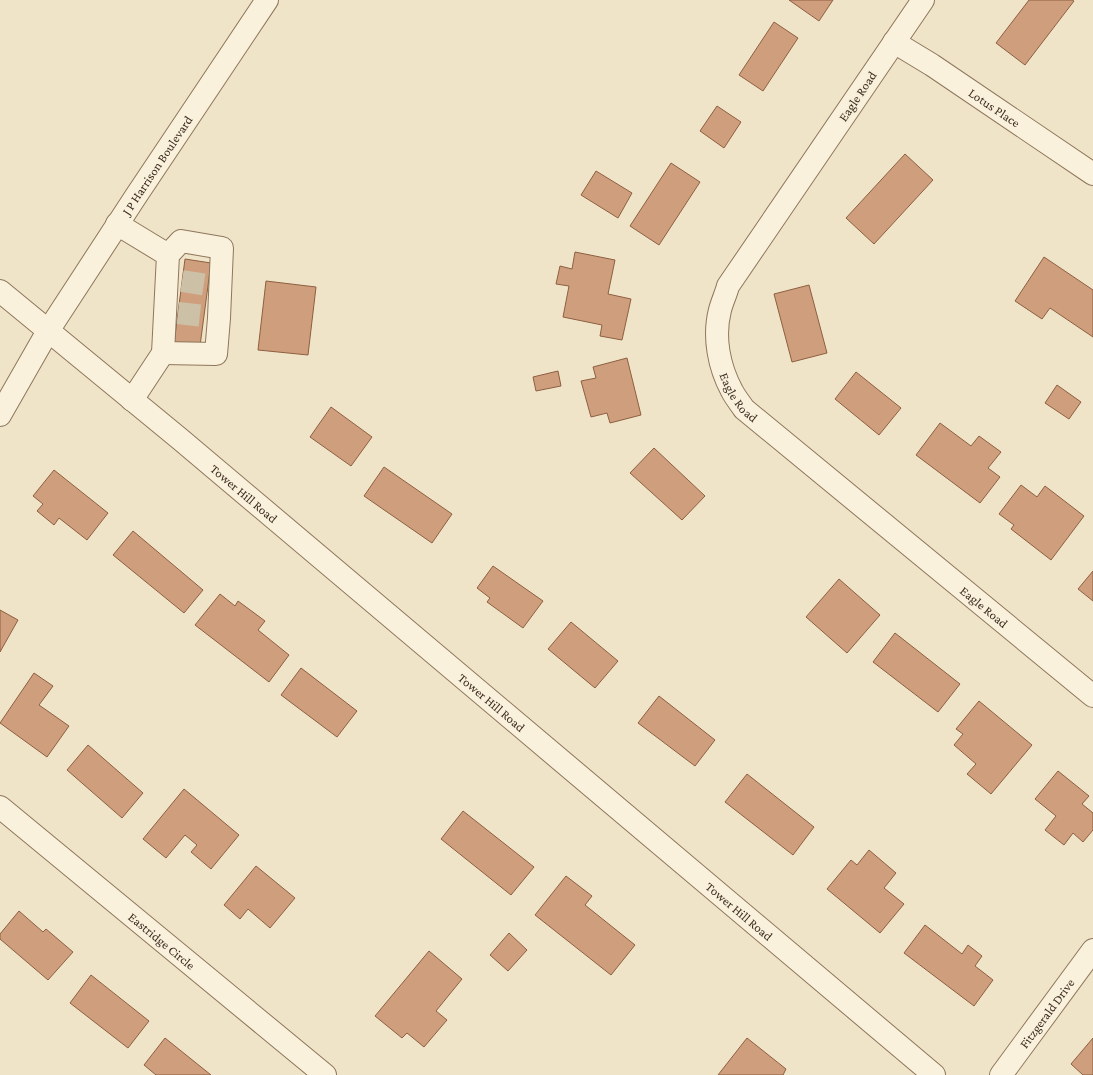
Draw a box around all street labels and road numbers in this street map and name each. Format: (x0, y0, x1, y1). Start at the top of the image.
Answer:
street label: Eagle Road (835, 68, 880, 124)
street label: Lotus Place (966, 85, 1023, 131)
street label: J P Harrison Boulevard (118, 113, 196, 219)
street label: Eagle Road (716, 370, 761, 425)
street label: Tower Hill Road (207, 461, 280, 526)
street label: Eagle Road (957, 583, 1011, 631)
street label: Tower Hill Road (455, 670, 528, 735)
street label: Tower Hill Road (703, 879, 776, 944)
street label: Eastridge Circle (125, 909, 198, 973)
street label: Fitzgerald Drive (1016, 975, 1078, 1051)

